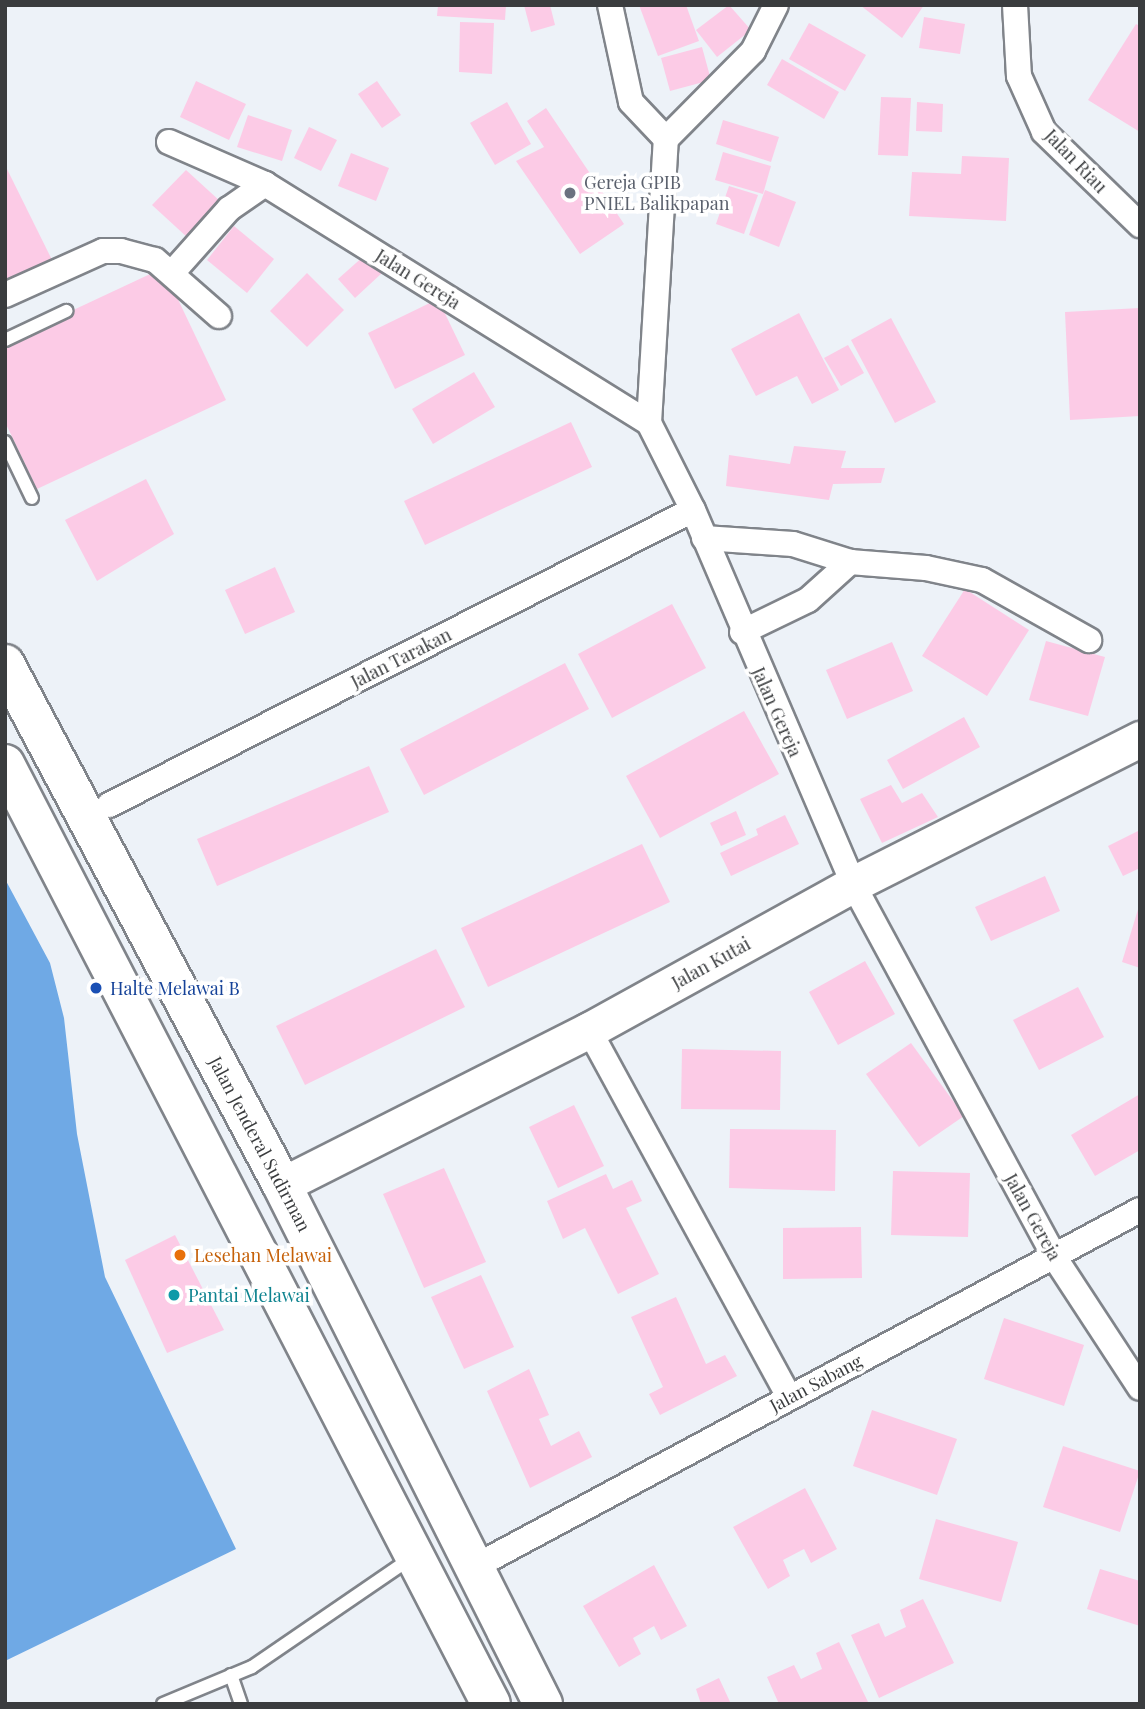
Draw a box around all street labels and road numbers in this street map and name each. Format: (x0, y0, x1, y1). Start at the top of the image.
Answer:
street label: Jalan Riau (1040, 125, 1112, 197)
street label: Jalan Gereja (372, 244, 464, 314)
street label: Jalan Tarakan (347, 623, 455, 693)
street label: Jalan Gereja (748, 664, 806, 760)
street label: Jalan Kutai (668, 933, 754, 993)
street label: Jalan Jenderal Sudirman (205, 1053, 315, 1235)
street label: Jalan Gereja (1000, 1170, 1066, 1264)
street label: Jalan Sabang (766, 1350, 866, 1416)

